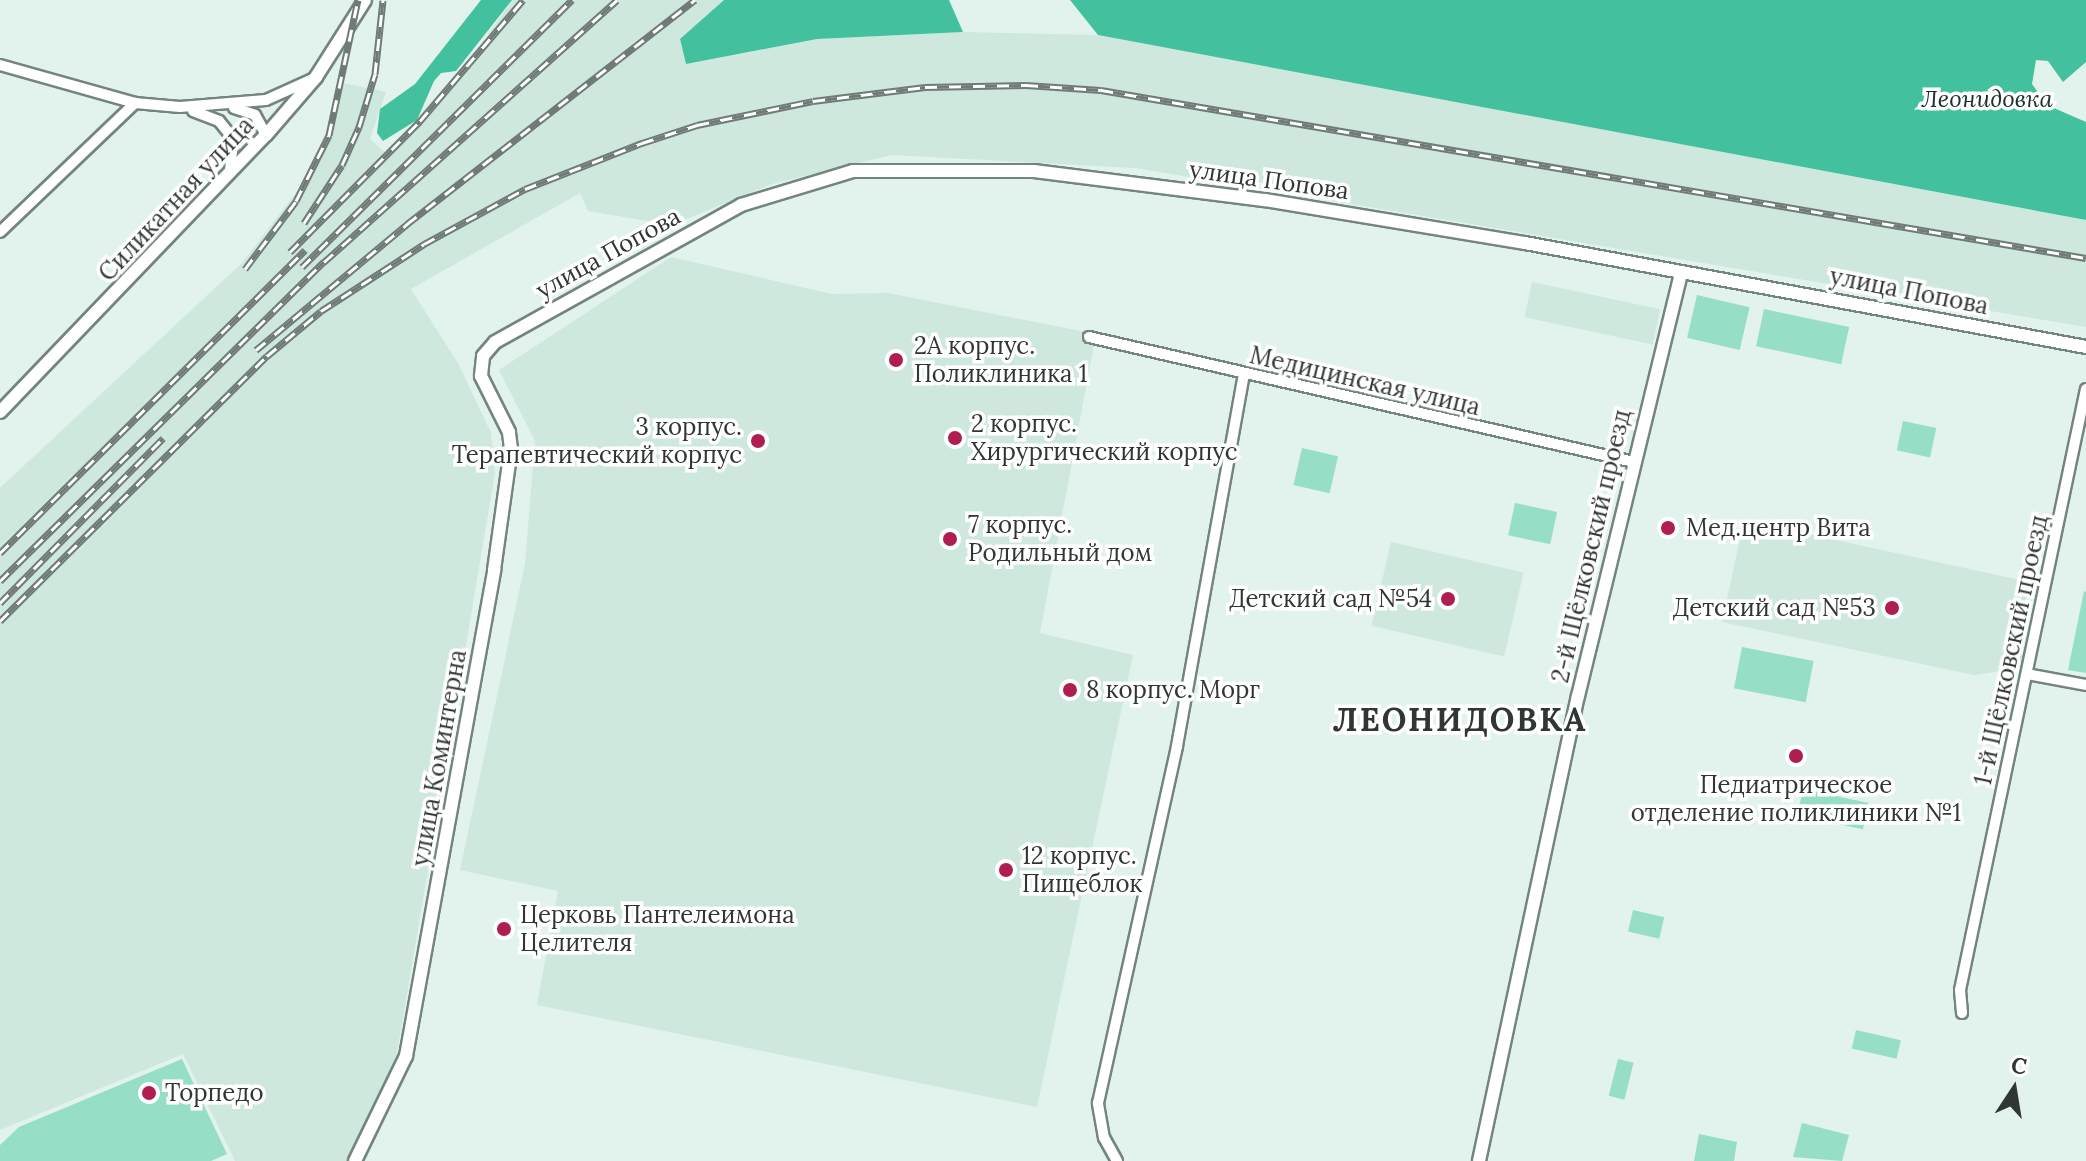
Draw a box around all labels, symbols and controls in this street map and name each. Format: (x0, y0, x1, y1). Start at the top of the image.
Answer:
park label: Леонидовка (1921, 85, 2053, 113)
street label: Силикатная улица (93, 111, 259, 287)
street label: улица Попова (1187, 155, 1351, 205)
street label: улица Попова (531, 201, 685, 305)
street label: улица Попова (1827, 262, 1991, 320)
place label: 2А корпус. Поликлиника 1 (914, 332, 1087, 388)
street label: Медицинская улица (1247, 340, 1483, 422)
marker: 2А корпус. Поликлиника 1 (885, 349, 907, 371)
street label: 2-й Щёлковский проезд (1546, 407, 1636, 685)
place label: 2 корпус. Хирургический корпус (971, 410, 1238, 466)
place label: 3 корпус. Терапевтический корпус (452, 413, 742, 469)
marker: 2 корпус. Хирургический корпус (946, 429, 964, 447)
marker: 3 корпус. Терапевтический корпус (749, 432, 767, 450)
place label: 7 корпус. Родильный дом (968, 511, 1152, 567)
street label: 1-й Щёлковский проезд (1968, 512, 2054, 788)
place label: Мед.центр Вита (1686, 514, 1871, 542)
marker: Мед.центр Вита (1657, 517, 1679, 539)
marker: 7 корпус. Родильный дом (939, 528, 961, 550)
place label: Детский сад №54 (1229, 585, 1432, 613)
marker: Детский сад №54 (1439, 590, 1457, 608)
place label: Детский сад №53 (1673, 594, 1876, 622)
marker: Детский сад №53 (1883, 599, 1901, 617)
street label: улица Коминтерна (406, 647, 472, 869)
place label: 8 корпус. Морг (1086, 676, 1260, 704)
marker: 8 корпус. Морг (1061, 681, 1079, 699)
district label: ЛЕОНИДОВКА (1333, 701, 1587, 739)
marker: Педиатрическое отделение поликлиники №1 (1785, 745, 1807, 767)
place label: Педиатрическое отделение поликлиники №1 (1631, 771, 1961, 827)
place label: 12 корпус. Пищеблок (1022, 842, 1142, 898)
marker: 12 корпус. Пищеблок (997, 861, 1015, 879)
place label: Церковь Пантелеимона Целителя (520, 901, 795, 957)
marker: Церковь Пантелеимона Целителя (495, 920, 513, 938)
north arrow (1974, 1049, 2054, 1129)
text: С (2009, 1050, 2029, 1081)
place label: Торпедо (165, 1079, 264, 1107)
marker: Торпедо (140, 1084, 158, 1102)

